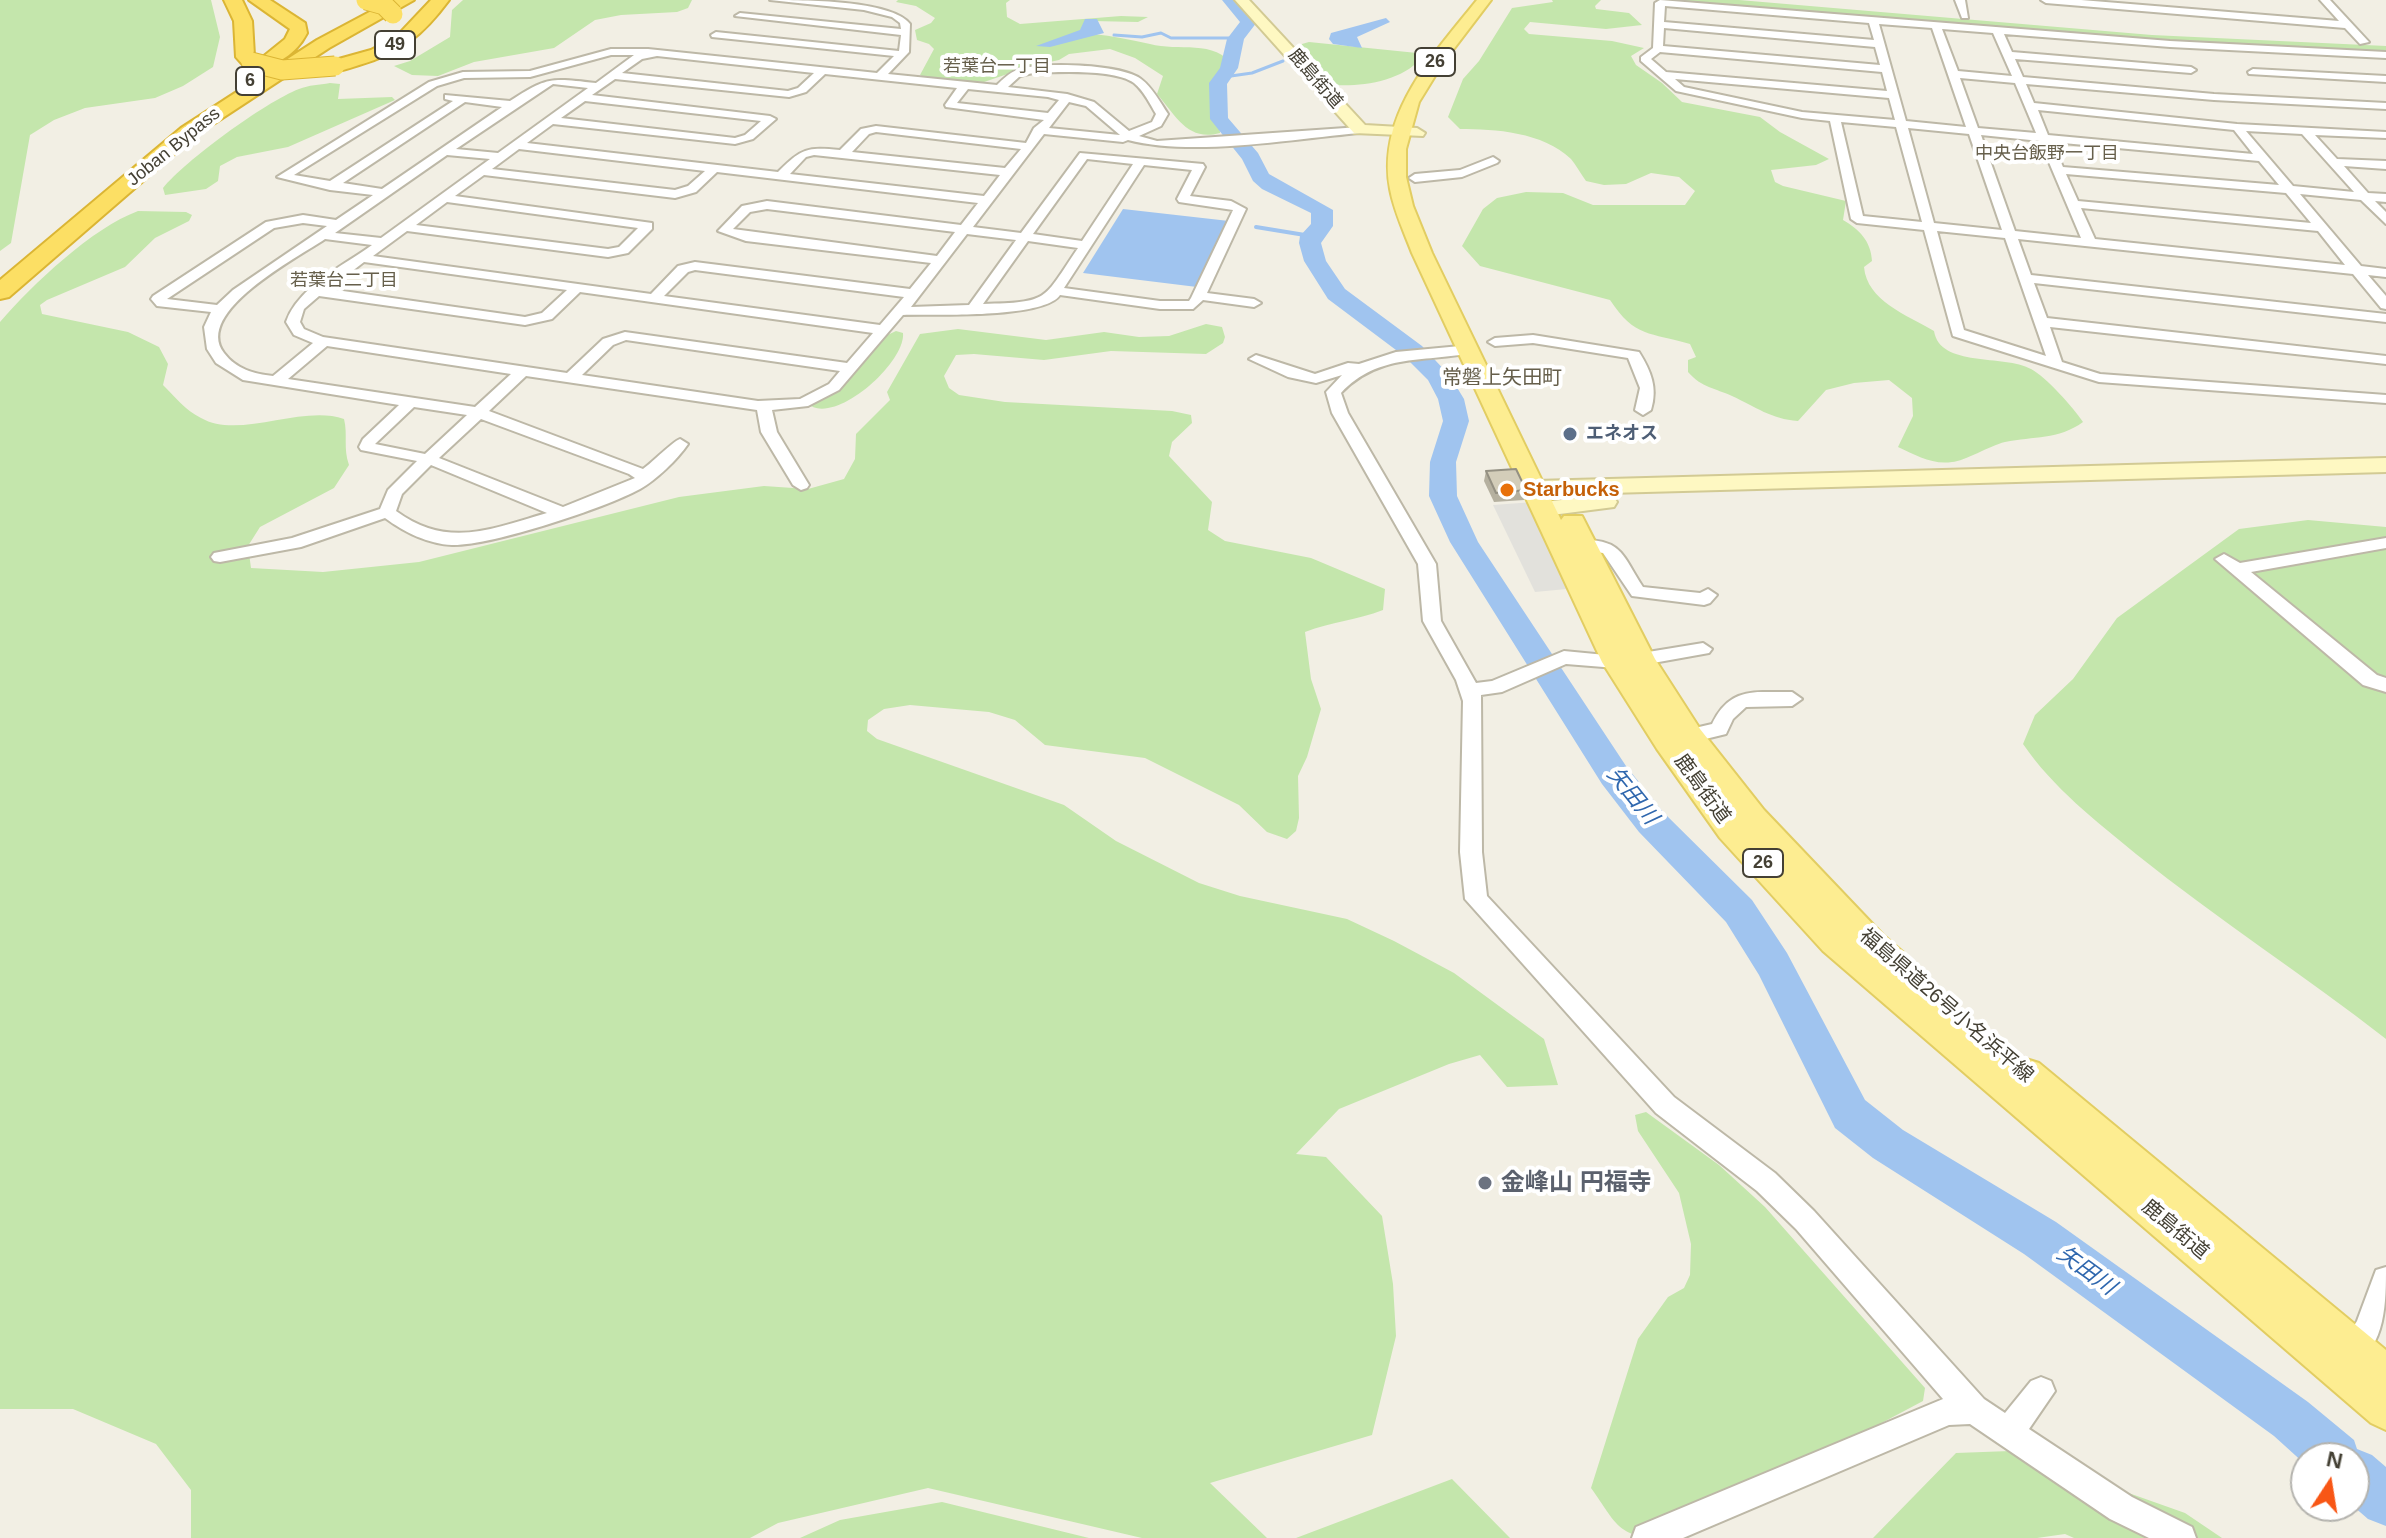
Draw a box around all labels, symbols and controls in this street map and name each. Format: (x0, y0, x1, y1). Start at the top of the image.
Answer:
road number: 49 (375, 31, 415, 59)
street label: 鹿島街道 (1283, 45, 1347, 113)
road number: 26 (1415, 48, 1455, 76)
district label: 若葉台一丁目 (943, 56, 1051, 78)
road number: 6 (236, 67, 264, 95)
street label: Joban Bypass (123, 103, 225, 191)
district label: 中央台飯野一丁目 (1975, 143, 2119, 165)
district label: 若葉台二丁目 (290, 270, 398, 292)
district label: 常磐上矢田町 (1442, 366, 1562, 390)
place label: エネオス (1586, 423, 1658, 445)
marker: エネオス (1561, 425, 1579, 443)
place label: Starbucks (1523, 478, 1620, 502)
marker: Starbucks (1498, 481, 1516, 499)
street label: 鹿島街道 (1669, 750, 1735, 828)
water label: 矢田川 (1601, 762, 1663, 830)
road number: 26 (1743, 849, 1783, 877)
street label: 福島県道26号小名浜平線 (1854, 924, 2038, 1088)
place label: 金峰山 円福寺 (1501, 1169, 1652, 1197)
marker: 金峰山 円福寺 (1476, 1174, 1494, 1192)
street label: 鹿島街道 (2137, 1195, 2213, 1265)
water label: 矢田川 (2052, 1241, 2120, 1301)
north arrow (2290, 1442, 2370, 1522)
text: N (2324, 1446, 2345, 1474)

